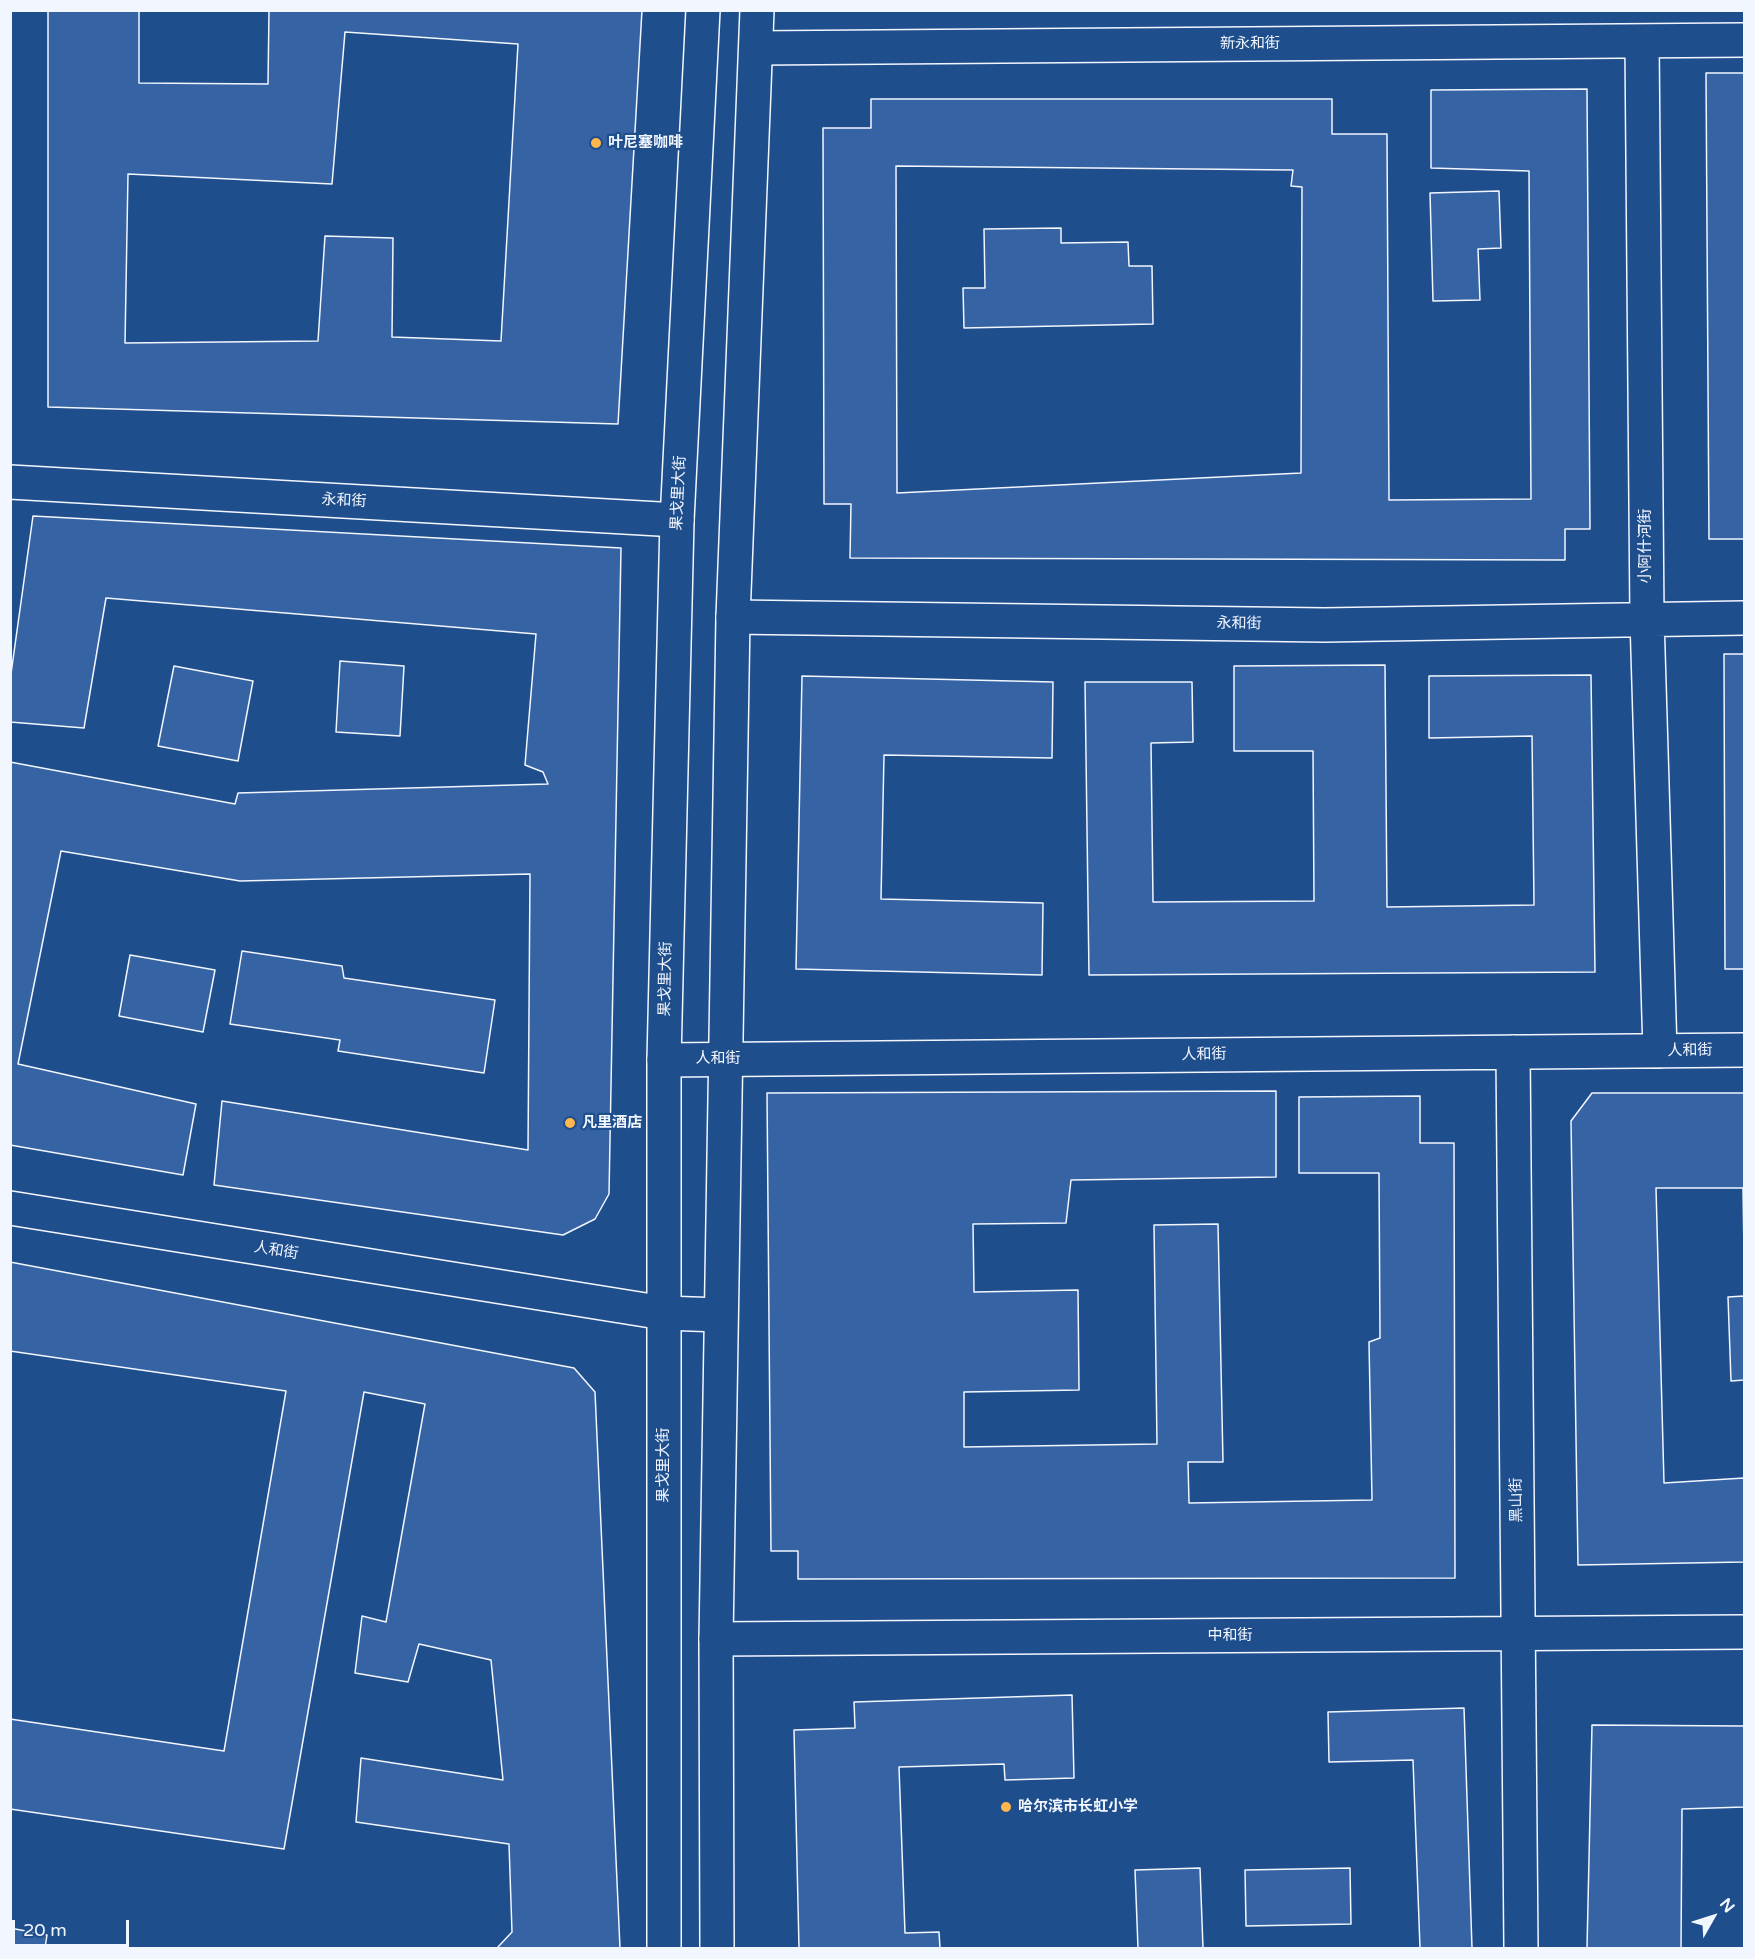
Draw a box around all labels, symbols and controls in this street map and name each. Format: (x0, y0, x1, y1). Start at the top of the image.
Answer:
street label: 新永和街 (1220, 35, 1280, 53)
place label: 叶尼塞咖啡 (608, 134, 683, 152)
marker: 叶尼塞咖啡 (589, 136, 603, 150)
street label: 果戈里大街 (668, 455, 690, 531)
street label: 永和街 (321, 491, 367, 511)
street label: 小阿什河街 (1637, 509, 1655, 583)
street label: 永和街 (1216, 615, 1262, 633)
street label: 果戈里大街 (656, 941, 676, 1017)
street label: 人和街 (1667, 1042, 1713, 1060)
street label: 人和街 (1181, 1046, 1227, 1064)
street label: 人和街 (696, 1050, 740, 1068)
place label: 凡里酒店 (582, 1114, 642, 1132)
marker: 凡里酒店 (563, 1116, 577, 1130)
street label: 人和街 (252, 1239, 300, 1263)
street label: 果戈里大街 (655, 1428, 673, 1502)
street label: 黑山街 (1508, 1477, 1526, 1523)
street label: 中和街 (1208, 1627, 1252, 1645)
place label: 哈尔滨市长虹小学 (1018, 1798, 1138, 1816)
marker: 哈尔滨市长虹小学 (999, 1800, 1013, 1814)
north arrow (1683, 1887, 1743, 1947)
text: N (1715, 1894, 1739, 1917)
scale bar (15, 1908, 132, 1946)
text: 20 m (23, 1919, 67, 1941)

